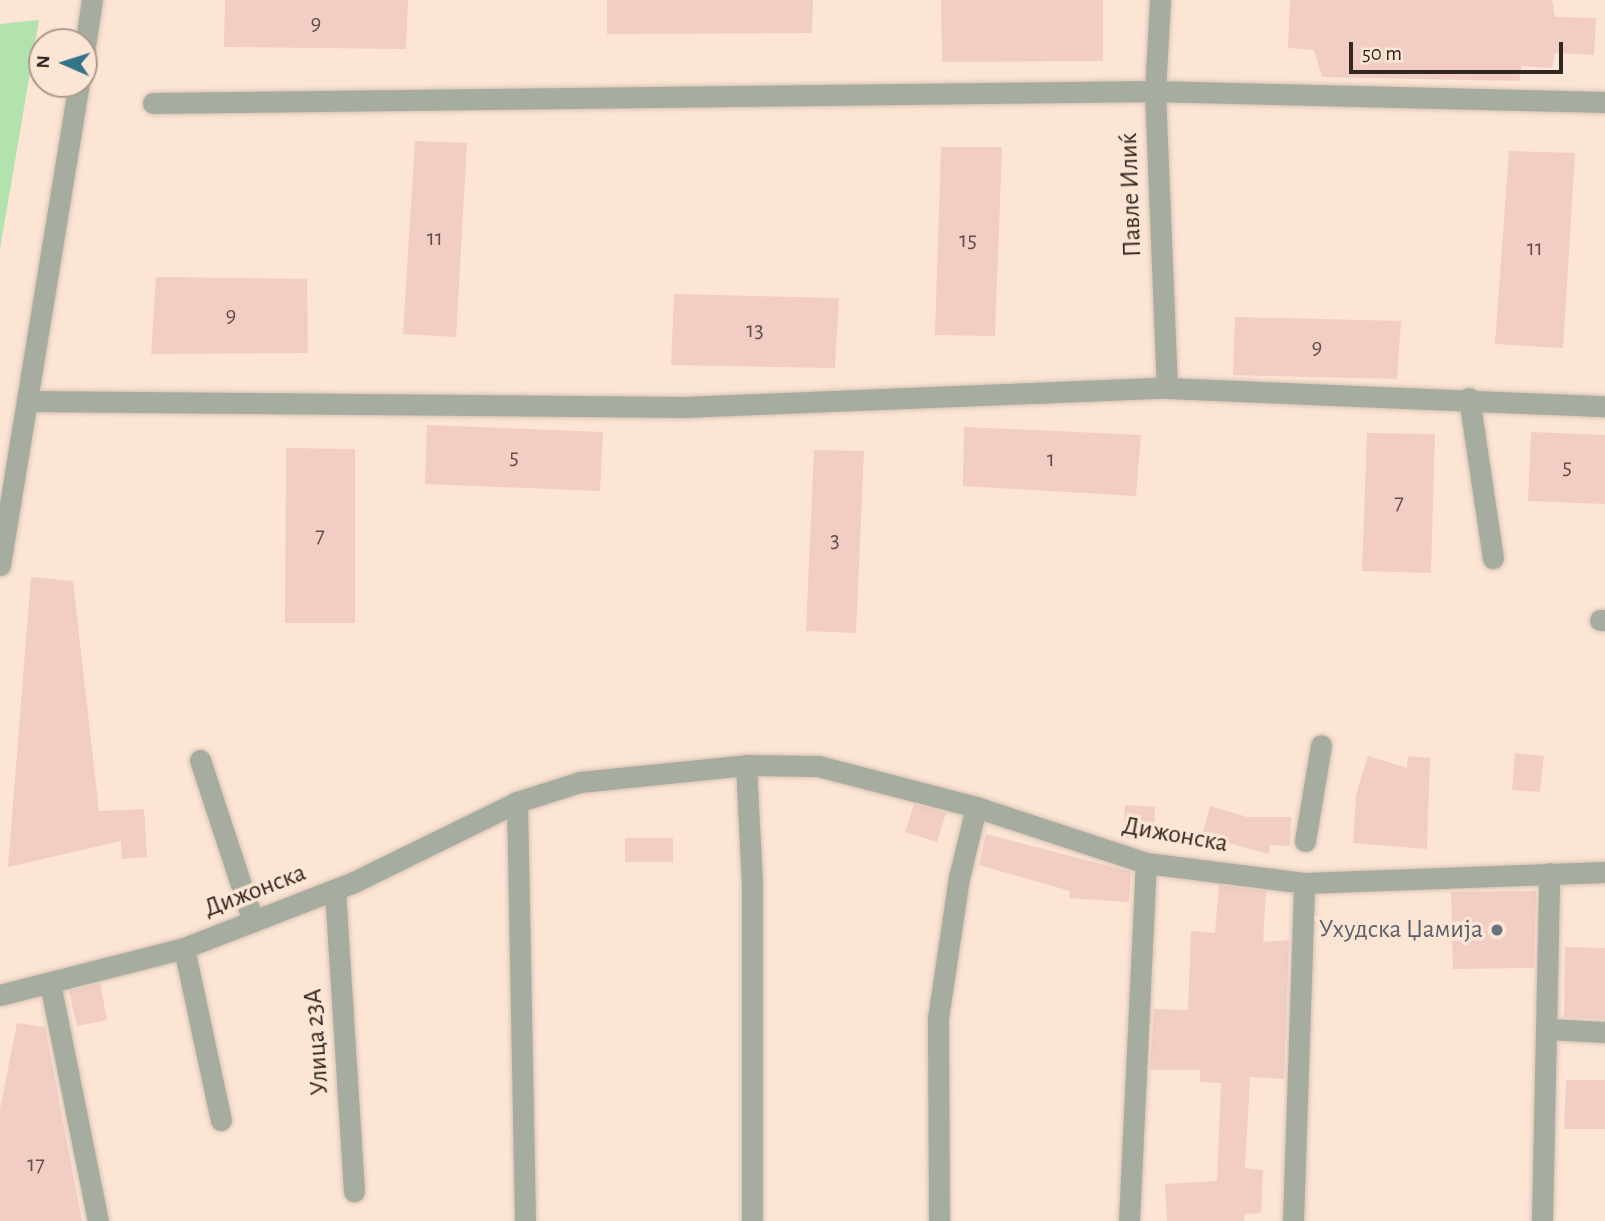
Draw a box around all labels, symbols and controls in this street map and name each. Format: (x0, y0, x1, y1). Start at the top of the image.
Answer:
house number: 9 (311, 10, 321, 38)
north arrow (28, 28, 98, 98)
scale bar (1353, 28, 1566, 72)
text: 50 m (1362, 43, 1402, 64)
text: N (34, 55, 53, 69)
street label: Павле Илиќ (1113, 132, 1149, 258)
house number: 11 (427, 225, 443, 253)
house number: 15 (959, 227, 977, 255)
house number: 11 (1527, 235, 1543, 263)
house number: 9 (226, 302, 236, 330)
house number: 13 (746, 317, 764, 345)
house number: 9 (1312, 334, 1322, 362)
house number: 5 (509, 444, 519, 472)
house number: 1 (1047, 446, 1055, 474)
house number: 5 (1562, 454, 1572, 482)
house number: 7 (1394, 489, 1404, 517)
house number: 7 (315, 522, 325, 550)
house number: 3 (830, 527, 840, 555)
street label: Дижонска (1120, 810, 1230, 860)
street label: Дижонска (200, 857, 310, 925)
place label: Ухудска Џамија (1319, 914, 1483, 946)
marker: Ухудска Џамија (1489, 922, 1505, 938)
street label: Улица 23А (298, 988, 336, 1096)
house number: 17 (27, 1151, 45, 1179)

